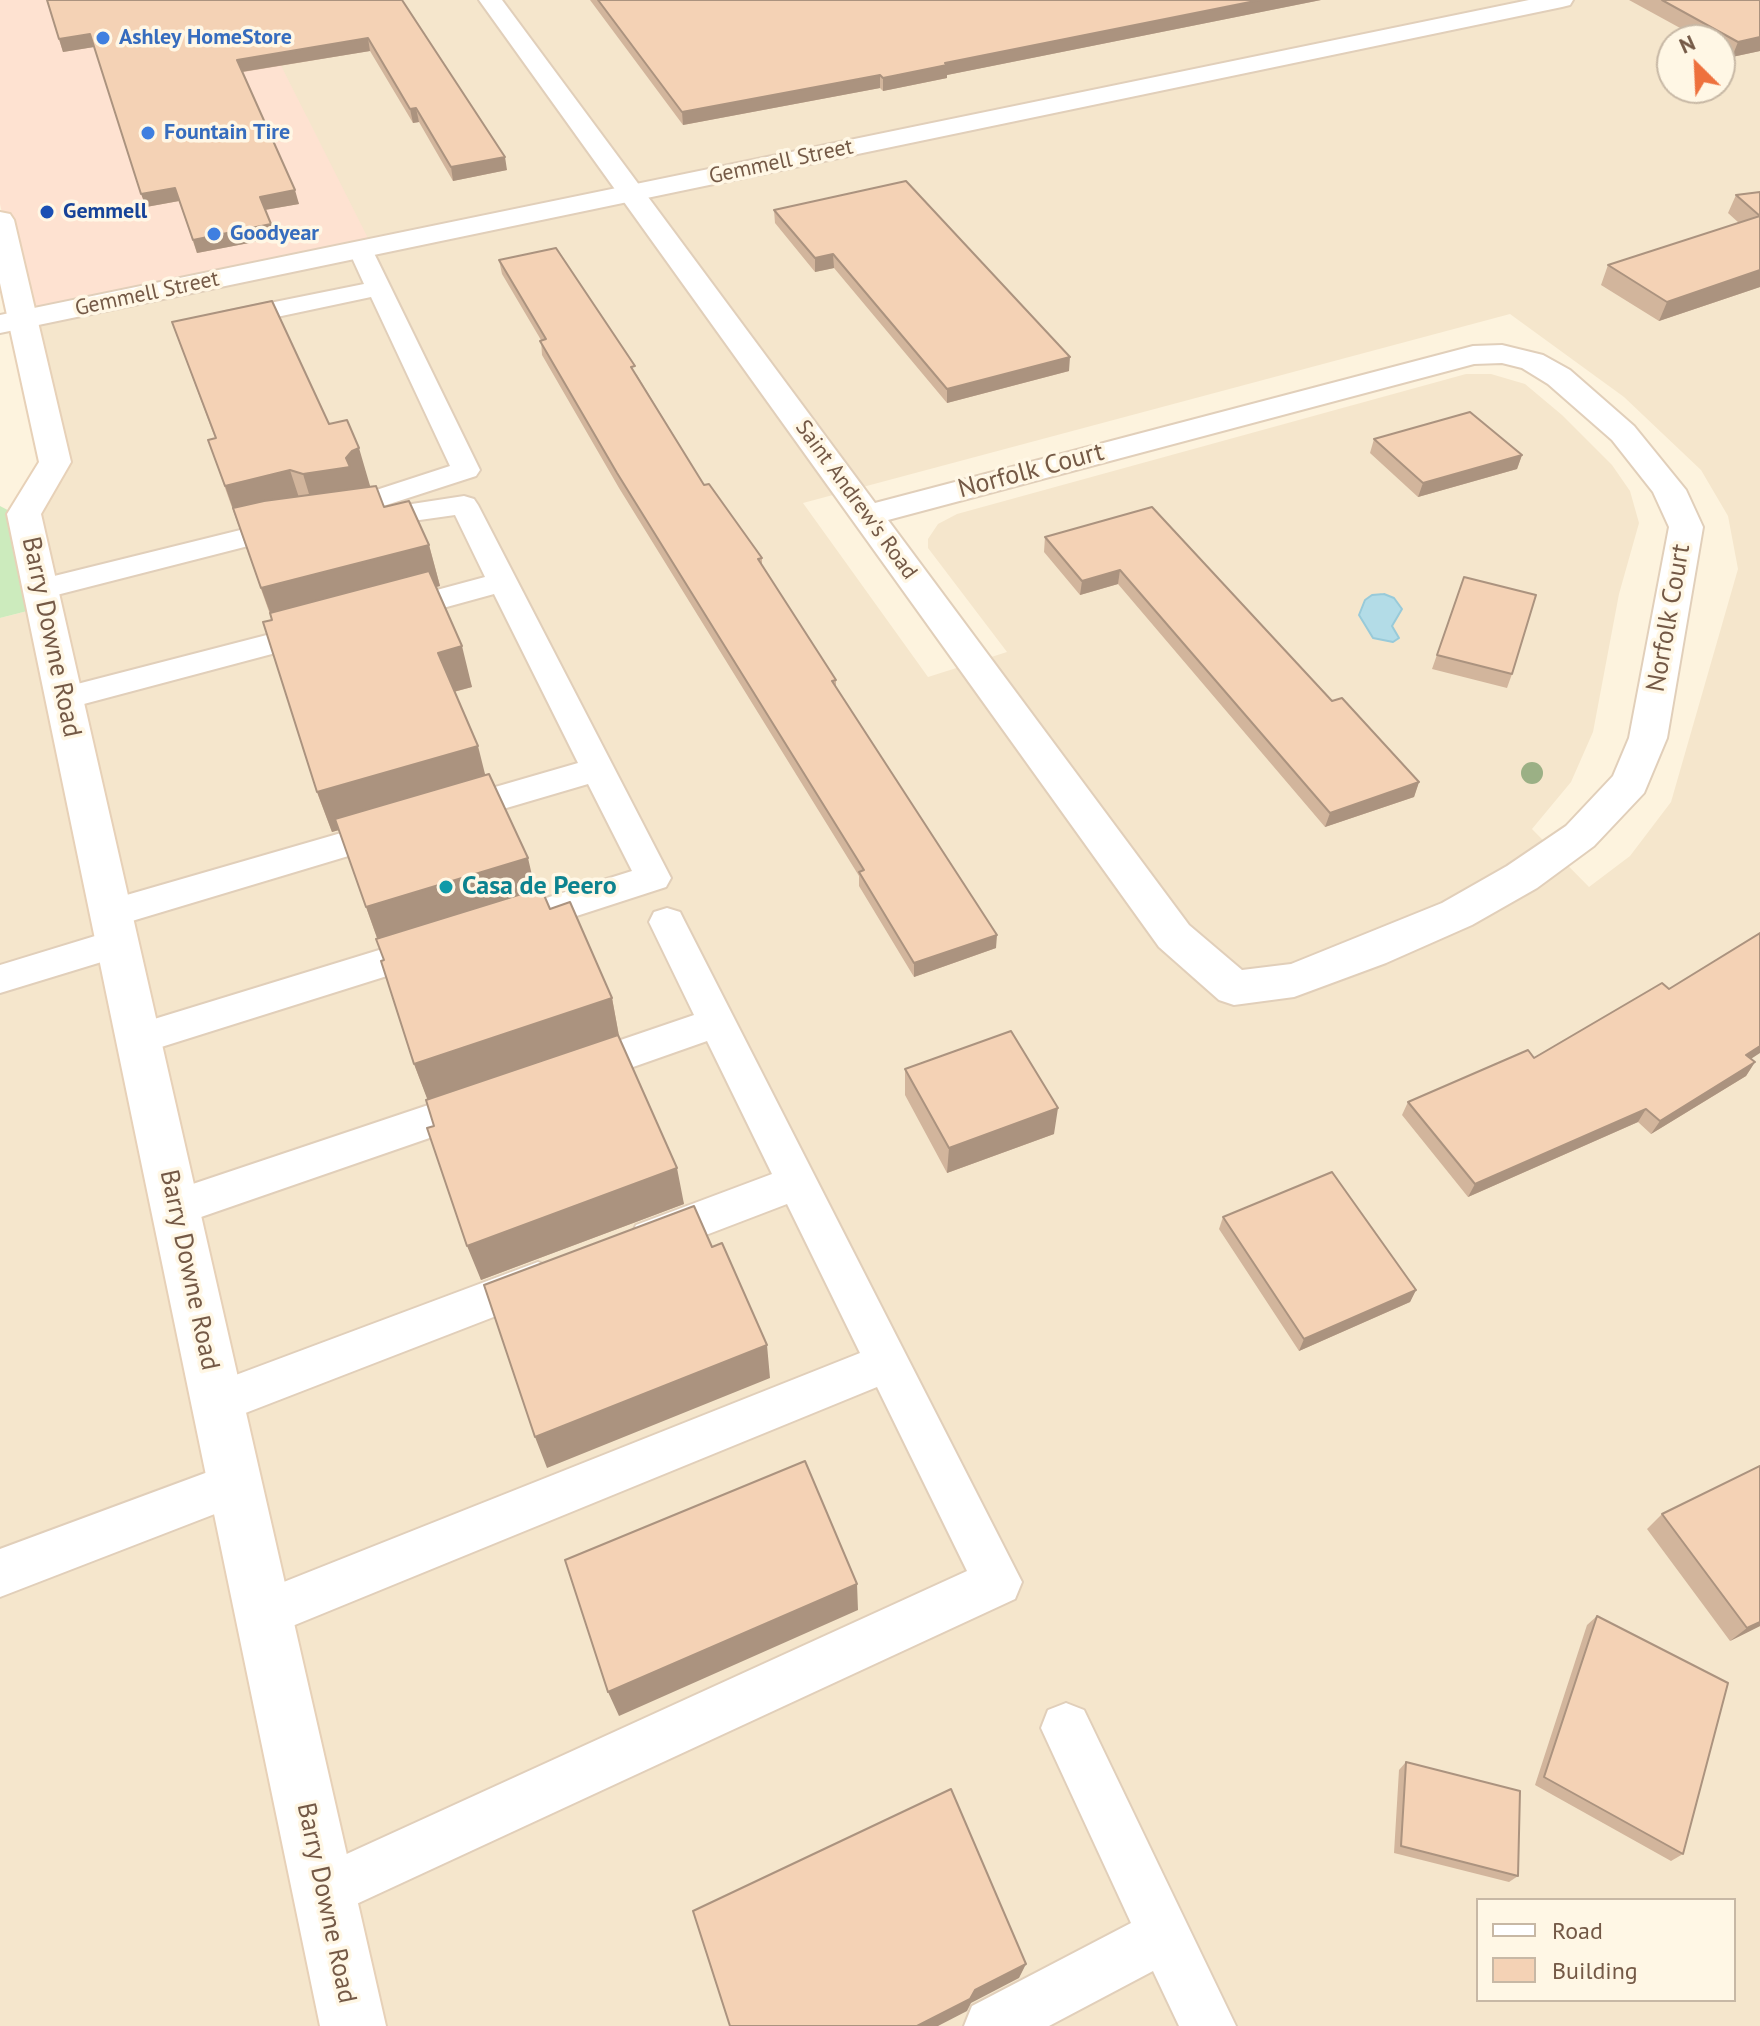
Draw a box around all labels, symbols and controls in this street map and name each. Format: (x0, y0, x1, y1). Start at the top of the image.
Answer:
north arrow (1656, 24, 1736, 104)
place label: Ashley HomeStore (119, 25, 292, 51)
text: N (1675, 28, 1699, 60)
marker: Ashley HomeStore (94, 29, 112, 47)
place label: Fountain Tire (164, 120, 290, 146)
marker: Fountain Tire (139, 124, 157, 142)
street label: Gemmell Street (707, 134, 855, 190)
place label: Gemmell (63, 199, 147, 225)
marker: Gemmell (38, 203, 56, 221)
place label: Goodyear (230, 221, 319, 247)
marker: Goodyear (205, 225, 223, 243)
street label: Gemmell Street (73, 266, 221, 322)
street label: Saint Andrew's Road (789, 415, 923, 585)
street label: Norfolk Court (955, 437, 1107, 505)
street label: Barry Downe Road (15, 534, 87, 740)
street label: Norfolk Court (1641, 542, 1697, 694)
place label: Casa de Peero (462, 871, 617, 903)
marker: Casa de Peero (437, 878, 455, 896)
street label: Barry Downe Road (153, 1167, 225, 1373)
street label: Barry Downe Road (290, 1800, 362, 2006)
legend (1476, 1898, 1736, 2002)
text: Road (1552, 1915, 1603, 1946)
text: Building (1552, 1955, 1638, 1986)

